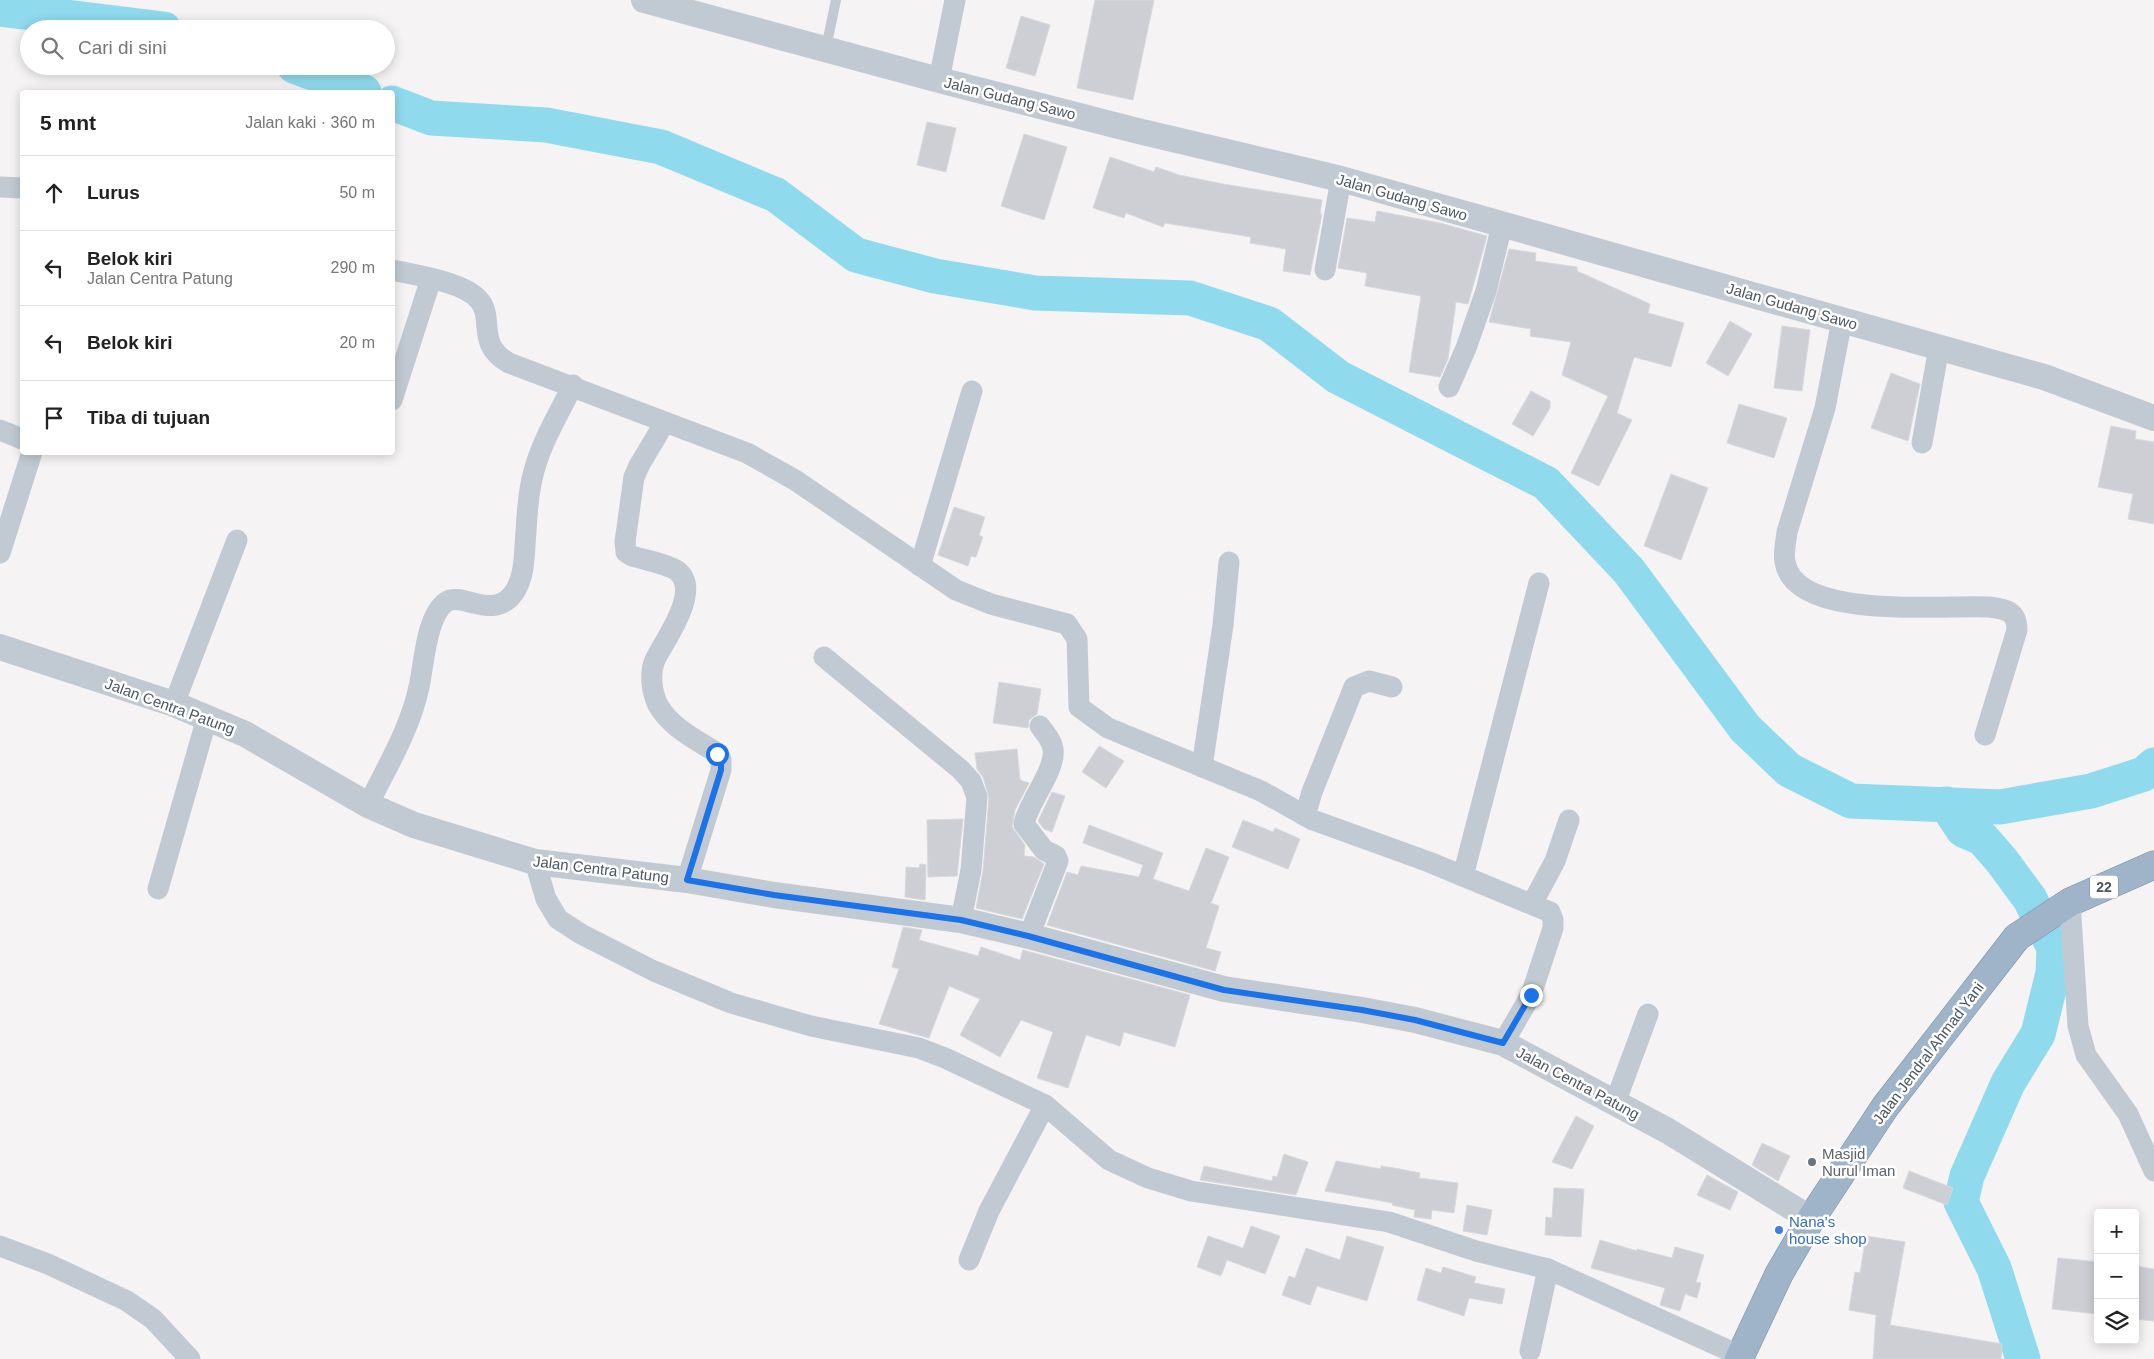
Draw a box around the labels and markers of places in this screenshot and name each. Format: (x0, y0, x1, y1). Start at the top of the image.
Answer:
place label: Masjid Nurul Iman (1822, 1145, 1895, 1179)
marker: Masjid Nurul Iman (1806, 1156, 1818, 1168)
place label: Nana's house shop (1789, 1213, 1867, 1247)
marker: Nana's house shop (1773, 1224, 1785, 1236)

